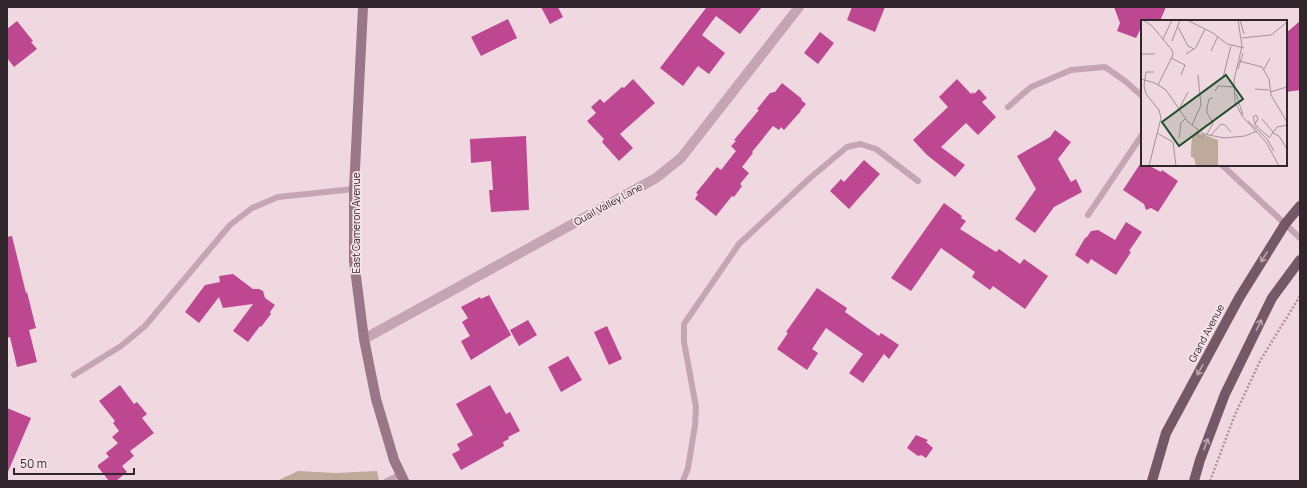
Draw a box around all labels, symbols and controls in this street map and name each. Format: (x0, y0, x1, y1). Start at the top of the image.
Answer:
inset map (1141, 20, 1287, 166)
street label: East Cameron Avenue (349, 172, 363, 274)
street label: Quail Valley Lane (571, 179, 645, 229)
one-way arrow (1260, 251, 1268, 263)
street label: Grand Avenue (1185, 301, 1227, 365)
one-way arrow (1256, 320, 1263, 332)
one-way arrow (1196, 364, 1204, 376)
one-way arrow (1202, 438, 1210, 450)
scale bar (14, 450, 134, 476)
text: 50 m (20, 455, 47, 472)

